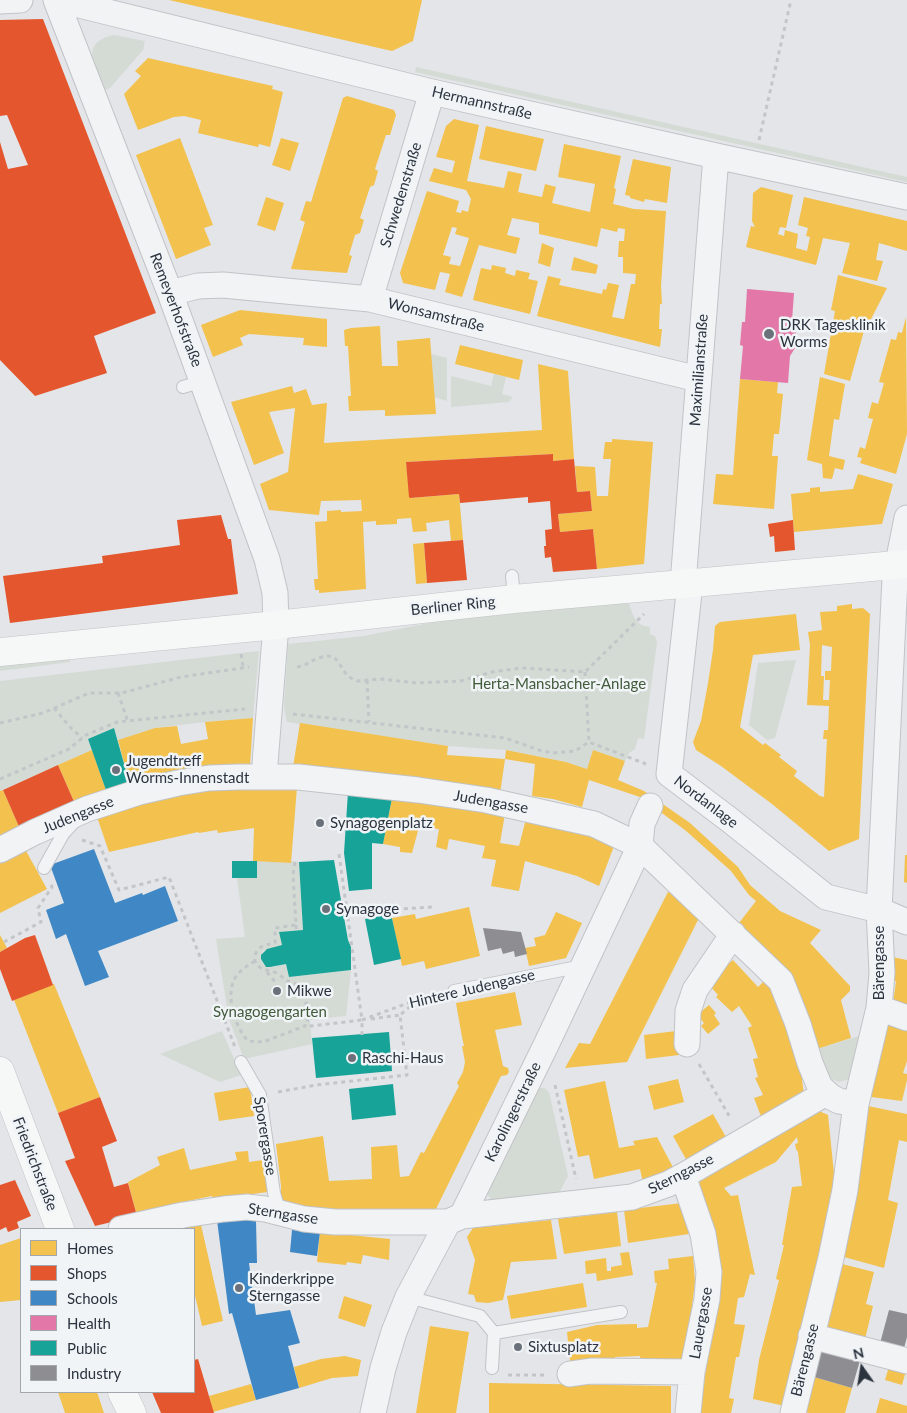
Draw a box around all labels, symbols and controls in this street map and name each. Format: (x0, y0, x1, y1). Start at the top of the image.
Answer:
street label: Hermannstraße (430, 83, 534, 123)
street label: Schwedenstraße (376, 140, 426, 250)
street label: Remeyerhofstraße (146, 250, 206, 370)
street label: Wonsamstraße (386, 294, 486, 336)
street label: Maximilianstraße (686, 313, 712, 427)
place label: DRK Tagesklinik Worms (780, 316, 886, 351)
marker: DRK Tagesklinik Worms (762, 327, 776, 341)
street label: Berliner Ring (410, 593, 496, 619)
park label: Herta-Mansbacher-Anlage (472, 675, 646, 693)
place label: Jugendtreff Worms-Innenstadt (126, 752, 249, 787)
marker: Jugendtreff Worms-Innenstadt (110, 764, 122, 776)
street label: Nordanlage (670, 772, 742, 832)
street label: Judengasse (452, 787, 530, 817)
street label: Judengasse (40, 793, 116, 837)
place label: Synagogenplatz (330, 814, 433, 832)
marker: Synagogenplatz (314, 817, 326, 829)
place label: Synagoge (336, 900, 399, 918)
marker: Synagoge (320, 903, 332, 915)
street label: Bärengasse (870, 926, 888, 1000)
street label: Hintere Judengasse (407, 966, 537, 1012)
place label: Mikwe (287, 982, 332, 1000)
marker: Mikwe (271, 985, 283, 997)
park label: Synagogengarten (213, 1003, 327, 1021)
place label: Raschi-Haus (362, 1049, 443, 1067)
marker: Raschi-Haus (346, 1052, 358, 1064)
street label: Karolingerstraße (481, 1059, 545, 1165)
street label: Sporergasse (250, 1095, 280, 1177)
street label: Friedrichstraße (9, 1115, 61, 1213)
street label: Sterngasse (645, 1150, 717, 1198)
street label: Sterngasse (247, 1200, 319, 1228)
legend (20, 1228, 195, 1393)
text: Homes (67, 1239, 113, 1257)
text: Shops (67, 1264, 107, 1282)
place label: Kinderkrippe Sterngasse (249, 1270, 334, 1305)
marker: Kinderkrippe Sterngasse (233, 1282, 245, 1294)
street label: Lauergasse (686, 1286, 716, 1360)
text: Schools (67, 1289, 118, 1307)
text: Health (67, 1314, 111, 1332)
street label: Bärengasse (787, 1322, 823, 1398)
place label: Sixtusplatz (528, 1338, 599, 1356)
text: Public (67, 1339, 107, 1357)
marker: Sixtusplatz (512, 1341, 524, 1353)
north arrow (837, 1343, 887, 1393)
text: N (851, 1343, 866, 1362)
text: Industry (67, 1364, 121, 1382)

